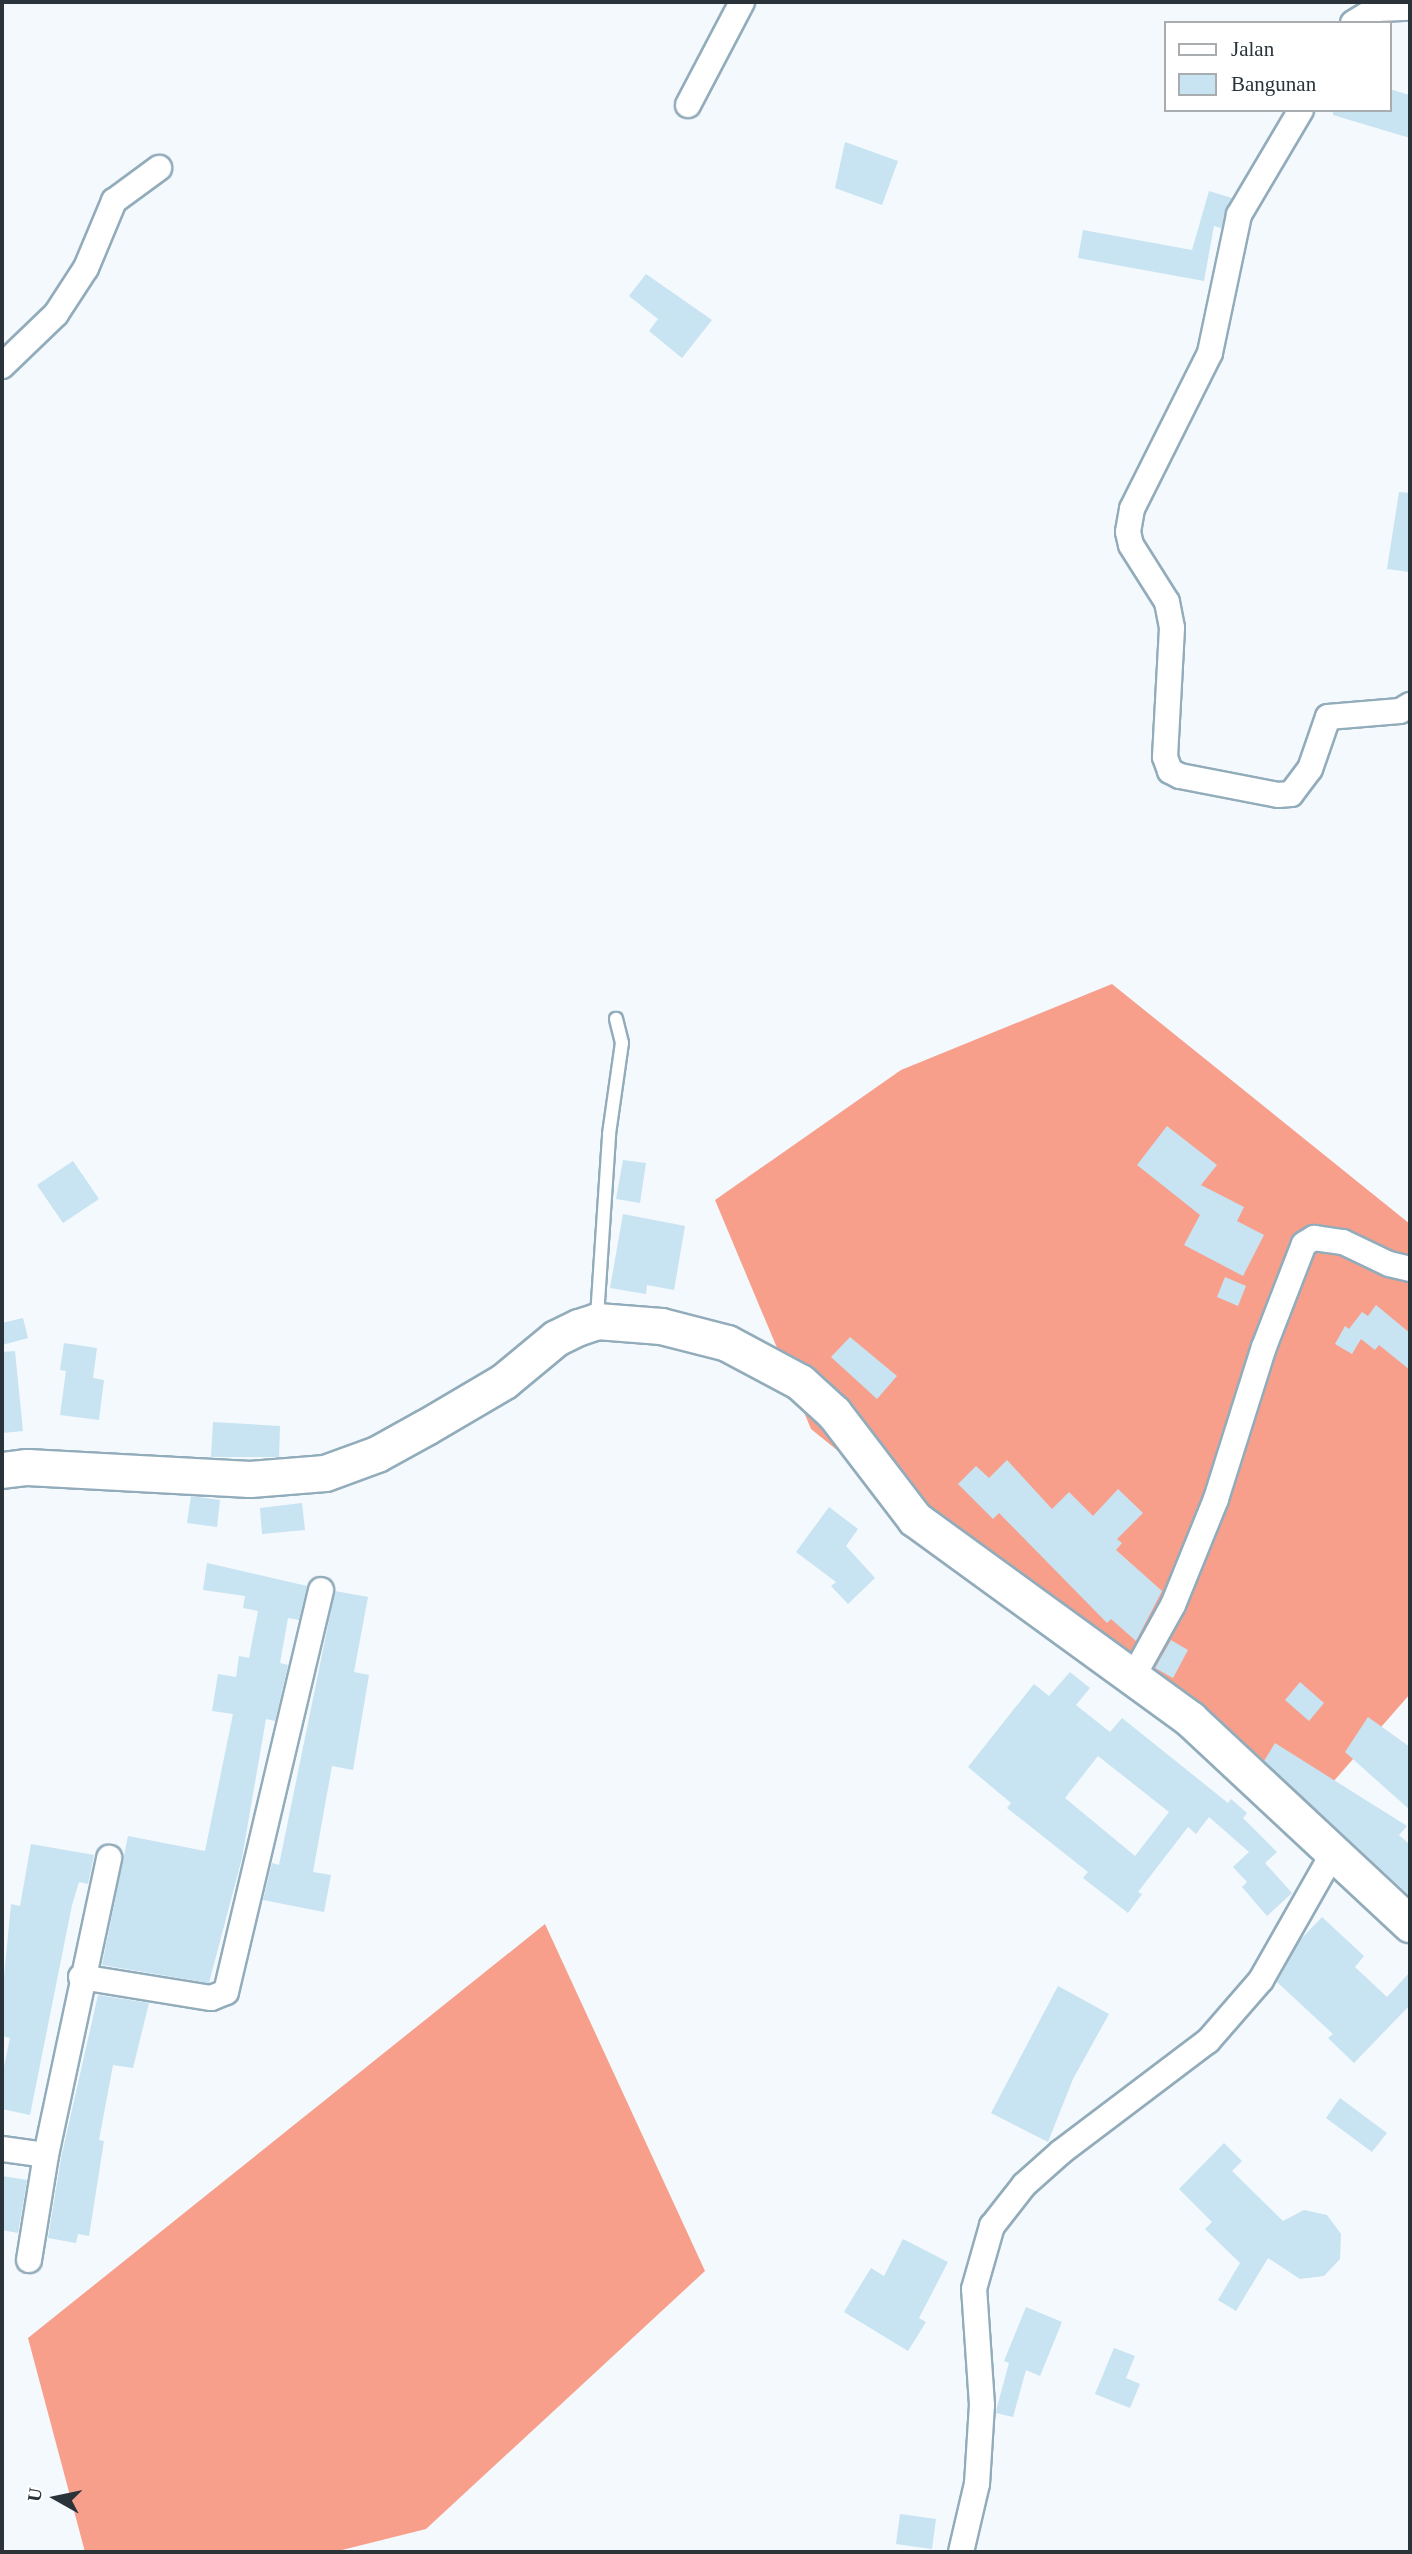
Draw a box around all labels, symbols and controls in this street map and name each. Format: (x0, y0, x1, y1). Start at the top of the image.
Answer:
legend (1164, 21, 1391, 112)
text: Jalan (1231, 37, 1274, 61)
text: Bangunan (1231, 72, 1316, 96)
north arrow (21, 2463, 91, 2533)
text: U (23, 2486, 46, 2503)

